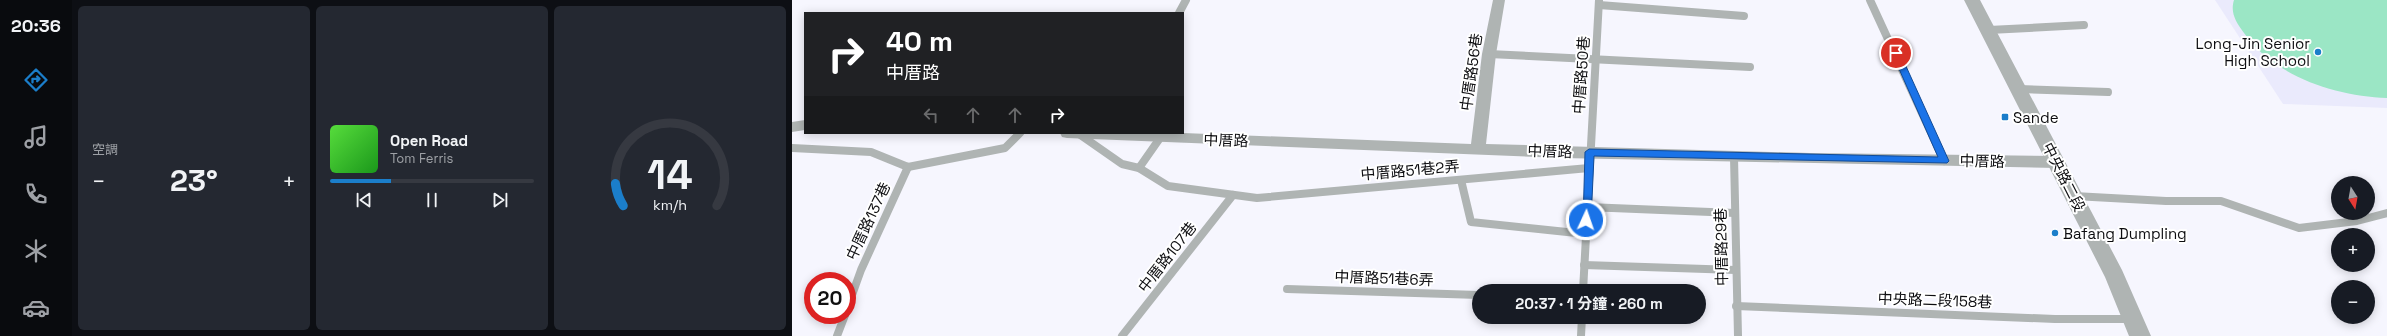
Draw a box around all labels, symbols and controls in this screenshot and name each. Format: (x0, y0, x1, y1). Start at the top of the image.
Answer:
text: 20:36 (11, 14, 61, 37)
text: 40 m (886, 23, 953, 59)
icon: right (820, 28, 872, 80)
street label: 中厝路56巷 (1456, 32, 1486, 112)
place label: Long-Jin Senior High School (2195, 34, 2310, 70)
street label: 中厝路50巷 (1569, 35, 1593, 115)
pin (1879, 36, 1913, 70)
icon: arrive (1885, 42, 1907, 64)
marker: Long-Jin Senior High School (2313, 47, 2323, 57)
text: 中厝路 (886, 61, 940, 84)
icon: directions (22, 66, 50, 94)
icon: left (920, 104, 942, 126)
icon: ahead (962, 104, 984, 126)
icon: ahead (1004, 104, 1026, 126)
icon: right (1046, 104, 1068, 126)
place label: Sande (2013, 108, 2059, 127)
marker: Sande (2000, 112, 2010, 122)
icon: music (22, 123, 50, 151)
street label: 中厝路 (1203, 130, 1249, 150)
text: Open Road (390, 131, 468, 150)
street label: 中央路二段 (2039, 139, 2089, 215)
text: 空調 (92, 141, 118, 158)
street label: 中厝路 (1527, 141, 1573, 161)
text: 14 (647, 148, 693, 201)
text: Tom Ferris (390, 150, 453, 167)
street label: 中厝路 (1959, 151, 2005, 171)
street label: 中厝路51巷2弄 (1360, 156, 1460, 184)
text: 23° (170, 161, 218, 200)
text: − (92, 167, 106, 195)
text: + (282, 167, 296, 195)
north arrow (2331, 176, 2375, 220)
map controls (2331, 176, 2375, 324)
street label: 中厝路137巷 (842, 179, 894, 263)
icon: phone (22, 180, 50, 208)
icon: previous (353, 189, 375, 211)
icon: pause (421, 189, 443, 211)
icon: next (489, 189, 511, 211)
text: km/h (653, 196, 687, 214)
position arrow (1565, 199, 1607, 241)
street label: 中厝路29巷 (1711, 208, 1731, 286)
street label: 中厝路107巷 (1134, 218, 1200, 296)
place label: Bafang Dumpling (2063, 224, 2187, 243)
marker: Bafang Dumpling (2050, 228, 2060, 238)
button: + (2331, 228, 2375, 272)
icon: climate (22, 237, 50, 265)
street label: 中厝路51巷6弄 (1334, 267, 1434, 289)
speed limit sign: 20 (804, 272, 856, 324)
button: − (2331, 280, 2375, 324)
street label: 中央路二段158巷 (1877, 289, 1993, 311)
icon: car (22, 294, 50, 322)
text: 20:37 · 1 分鐘 · 260 m (1515, 294, 1663, 313)

